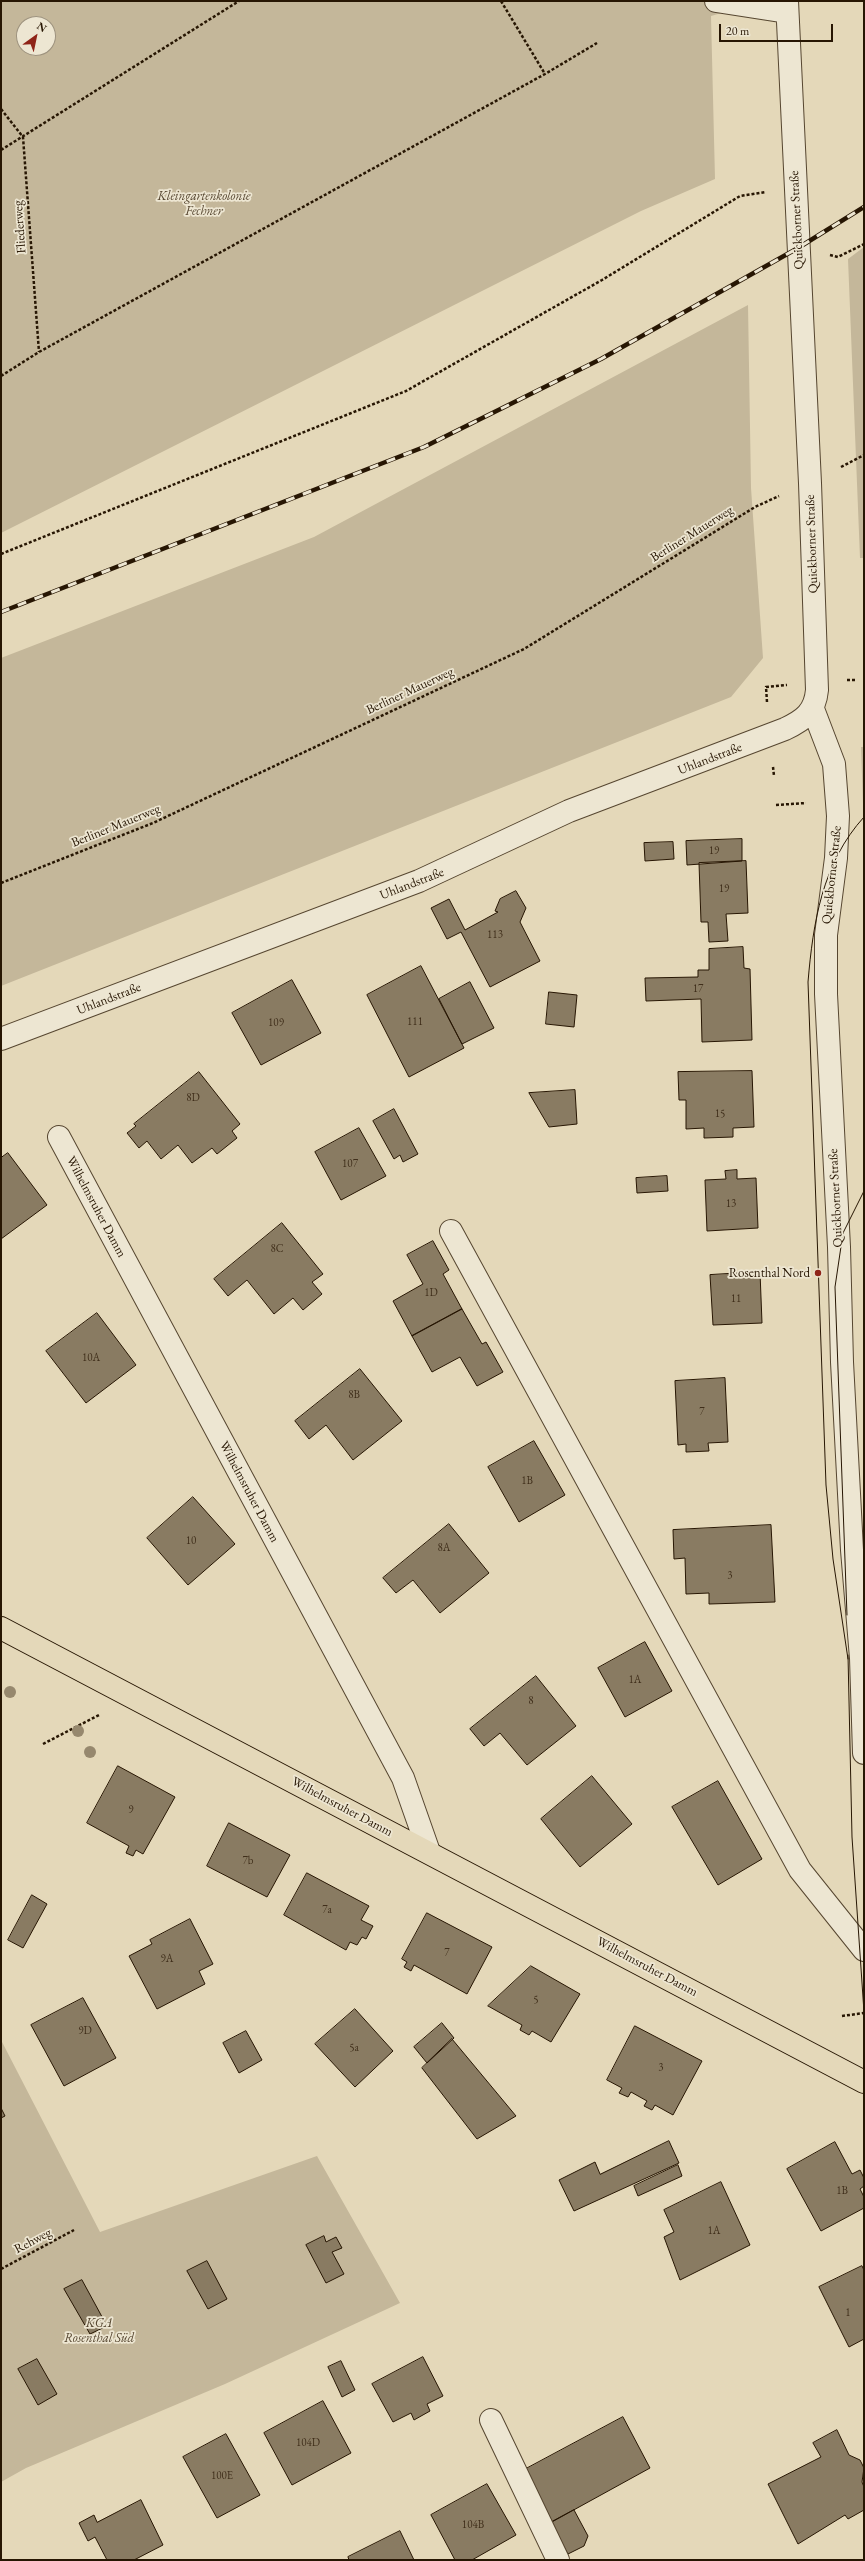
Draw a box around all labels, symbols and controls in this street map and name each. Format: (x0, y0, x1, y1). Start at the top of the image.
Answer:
north arrow (16, 16, 56, 56)
scale bar (721, 16, 835, 42)
text: N (34, 18, 50, 35)
text: 20 m (726, 23, 749, 39)
street label: Quickborner Straße (787, 170, 807, 270)
park label: Kleingartenkolonie Fechner (158, 188, 250, 219)
street label: Fliederweg (10, 200, 30, 254)
street label: Quickborner Straße (802, 494, 822, 594)
street label: Berliner Mauerweg (648, 502, 736, 566)
street label: Berliner Mauerweg (364, 664, 456, 718)
street label: Uhlandstraße (676, 740, 744, 778)
street label: Berliner Mauerweg (69, 801, 163, 851)
street label: Quickborner Straße (819, 825, 845, 925)
house number: 19 (709, 844, 719, 858)
street label: Uhlandstraße (378, 865, 446, 903)
house number: 19 (719, 882, 729, 896)
house number: 113 (487, 928, 503, 942)
street label: Uhlandstraße (75, 980, 143, 1018)
house number: 17 (693, 982, 703, 996)
house number: 111 (407, 1015, 423, 1029)
house number: 109 (268, 1016, 284, 1030)
house number: 8D (186, 1091, 200, 1105)
house number: 15 (715, 1107, 725, 1121)
street label: Quickborner Straße (826, 1148, 846, 1248)
street label: Wilhelmsruher Damm (63, 1154, 129, 1260)
house number: 107 (342, 1157, 358, 1171)
house number: 13 (726, 1197, 736, 1211)
house number: 8C (270, 1242, 284, 1256)
place label: Rosenthal Nord (729, 1265, 810, 1281)
marker: Rosenthal Nord (813, 1268, 823, 1278)
house number: 1D (424, 1286, 438, 1300)
house number: 11 (731, 1292, 741, 1306)
house number: 10A (82, 1351, 100, 1365)
house number: 8B (348, 1388, 360, 1402)
house number: 7 (699, 1405, 705, 1419)
street label: Wilhelmsruher Damm (216, 1439, 282, 1545)
house number: 1B (521, 1474, 533, 1488)
house number: 10 (186, 1534, 196, 1548)
house number: 8A (438, 1541, 450, 1555)
house number: 3 (727, 1569, 733, 1583)
house number: 1A (629, 1673, 641, 1687)
house number: 8 (528, 1694, 534, 1708)
street label: Wilhelmsruher Damm (289, 1774, 395, 1840)
house number: 9 (128, 1803, 134, 1817)
house number: 7b (243, 1854, 253, 1868)
house number: 7a (322, 1903, 332, 1917)
street label: Wilhelmsruher Damm (594, 1934, 700, 2000)
house number: 7 (444, 1946, 450, 1960)
house number: 9A (161, 1952, 173, 1966)
house number: 5 (533, 1993, 539, 2007)
house number: 9D (78, 2024, 92, 2038)
house number: 5a (349, 2041, 359, 2055)
house number: 3 (658, 2061, 664, 2075)
house number: 1B (836, 2184, 848, 2198)
house number: 1A (708, 2224, 720, 2238)
street label: Rehweg (12, 2225, 54, 2257)
house number: 1 (845, 2306, 851, 2320)
park label: KGA Rosenthal Süd (64, 2315, 134, 2346)
house number: 104D (296, 2436, 320, 2450)
house number: 100E (211, 2469, 233, 2483)
house number: 104B (462, 2518, 484, 2532)

